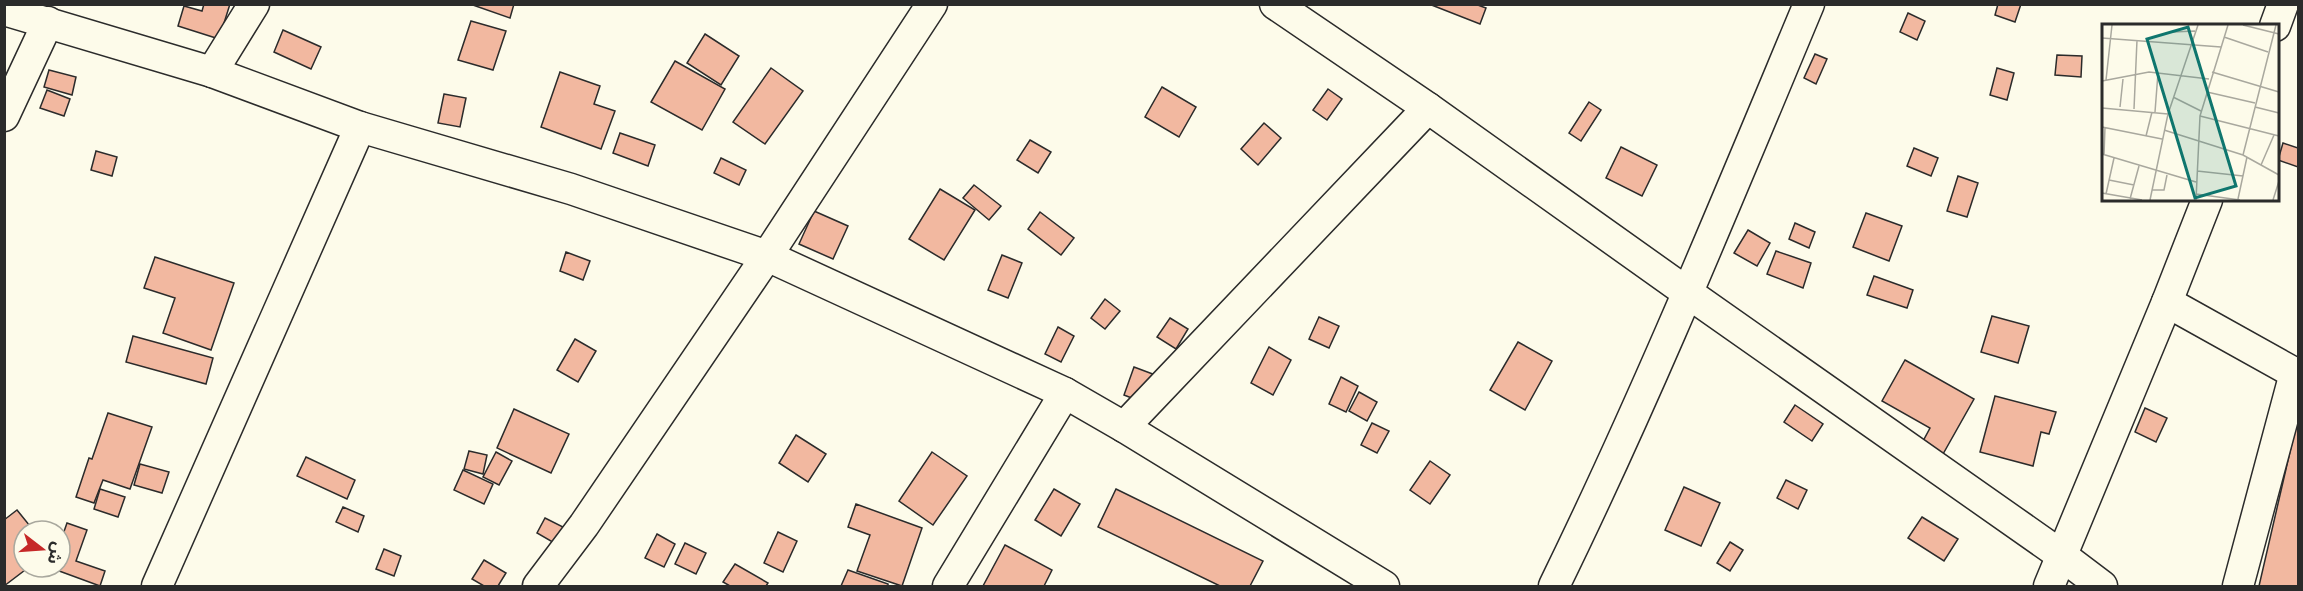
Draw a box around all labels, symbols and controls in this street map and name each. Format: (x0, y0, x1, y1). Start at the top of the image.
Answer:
inset map (2102, 24, 2279, 201)
north arrow (12, 519, 72, 579)
text: ش (44, 540, 68, 567)

